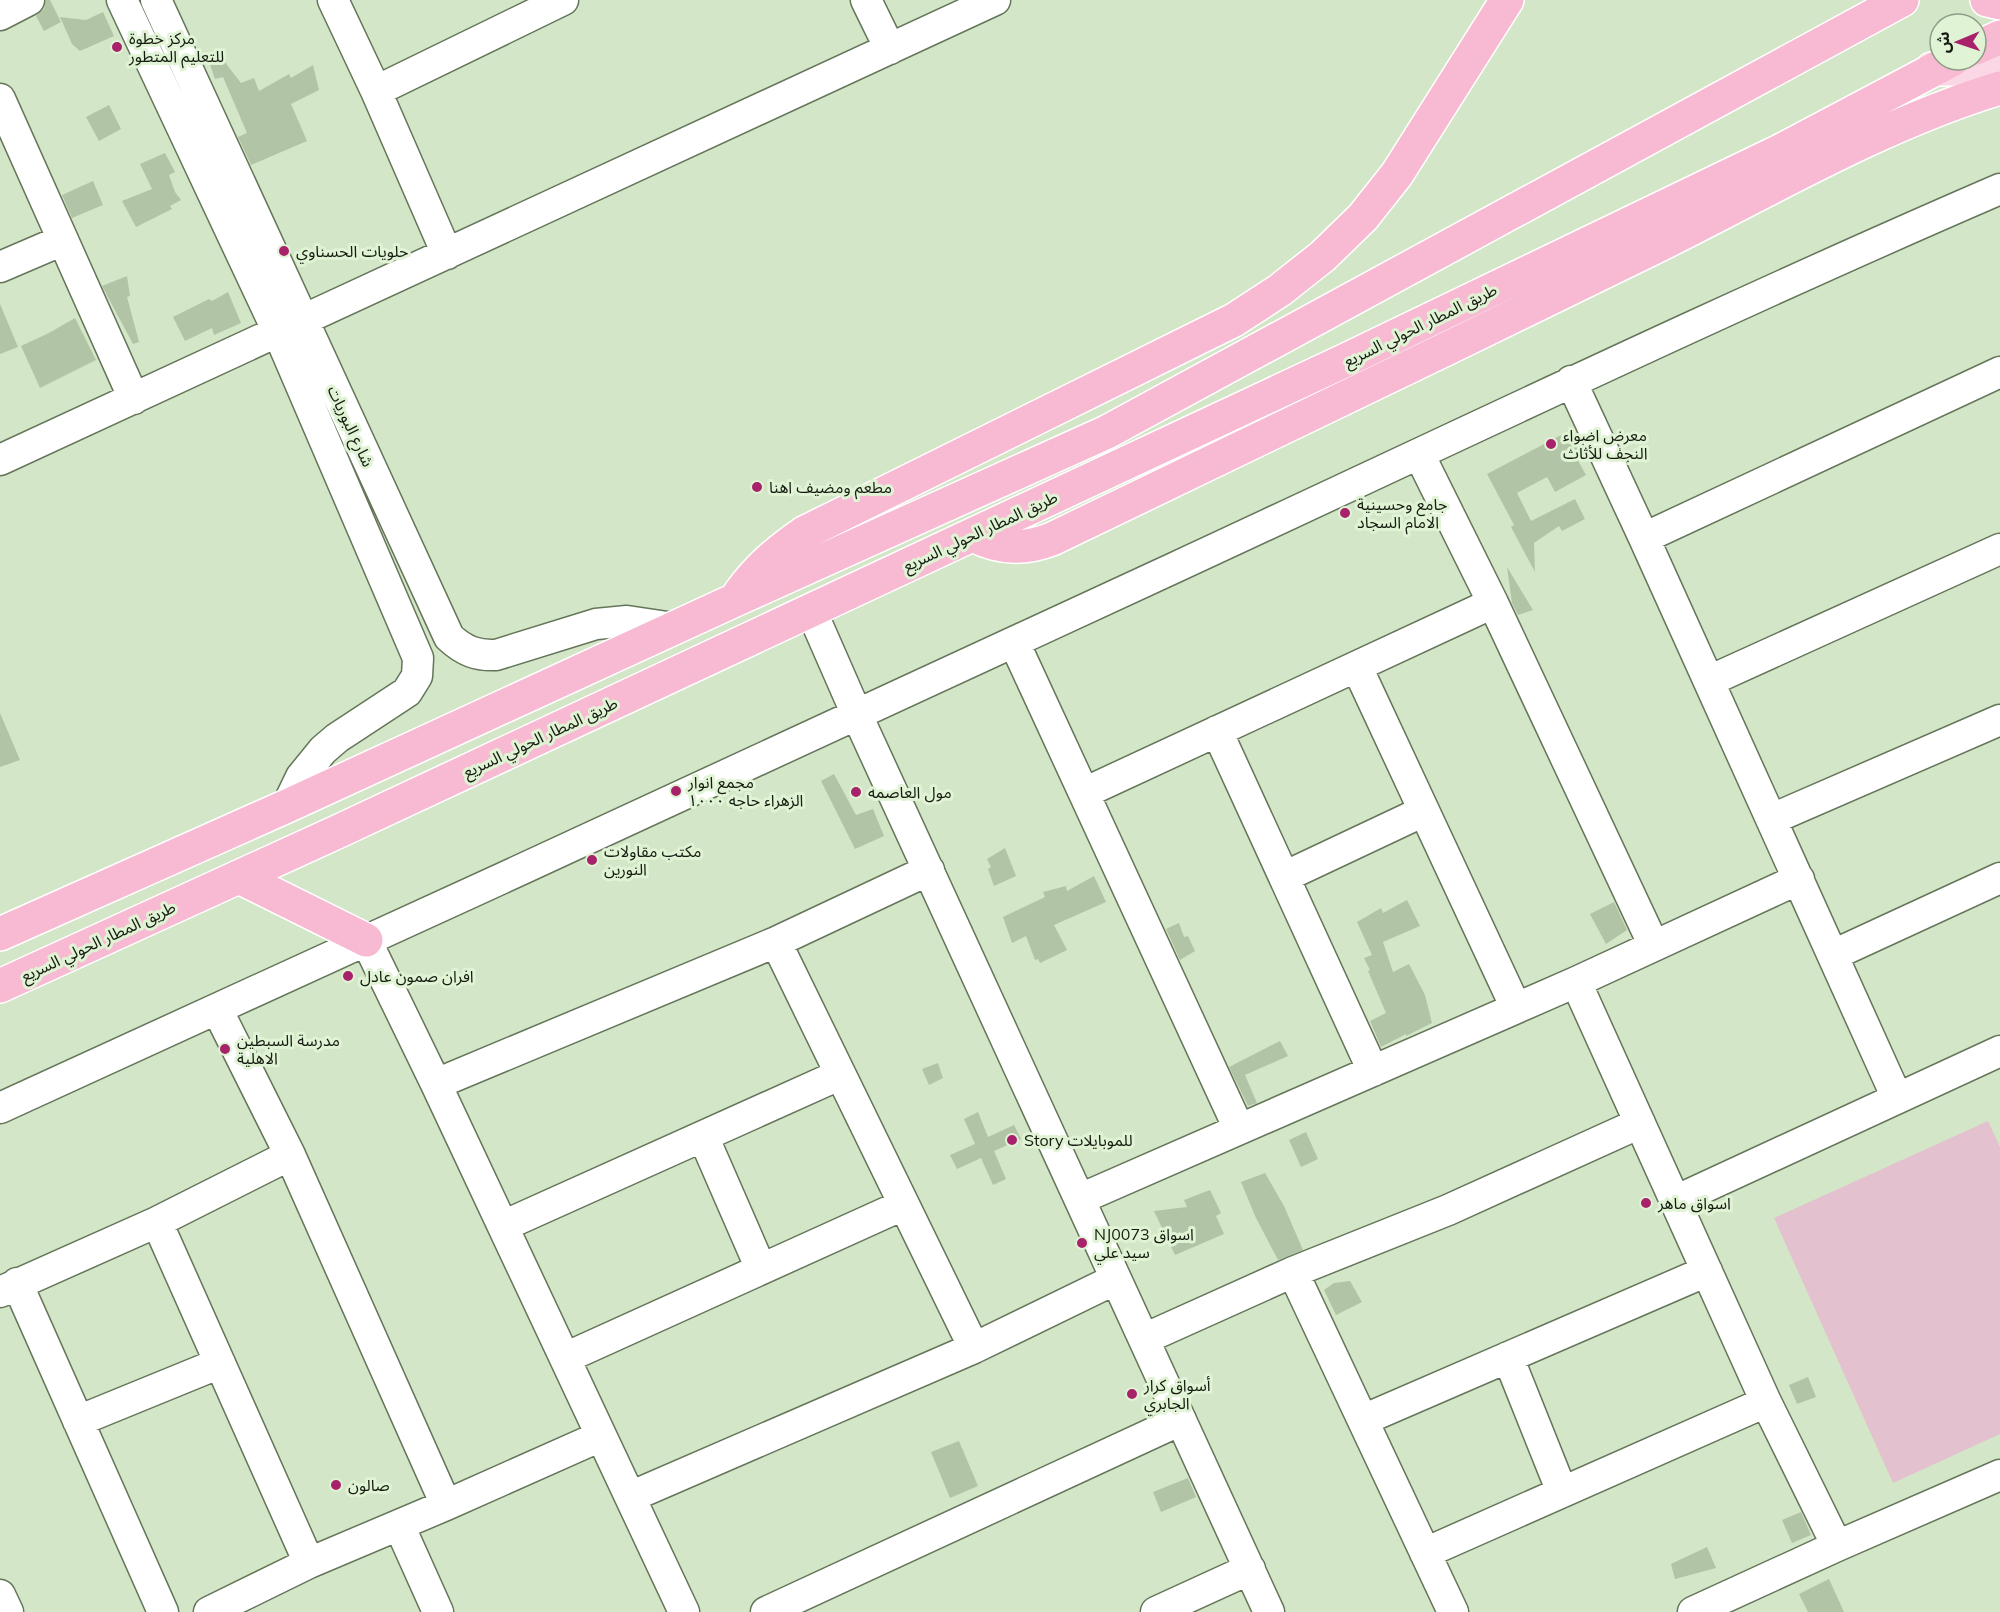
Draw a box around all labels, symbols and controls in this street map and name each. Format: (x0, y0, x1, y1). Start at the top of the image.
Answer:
north arrow (1928, 12, 1988, 72)
place label: مركز خطوة للتعليم المتطور (128, 28, 224, 69)
text: ش (1933, 31, 1953, 54)
marker: مركز خطوة للتعليم المتطور (110, 40, 124, 54)
place label: حلويات الحسناوي (296, 241, 409, 264)
marker: حلويات الحسناوي (277, 244, 291, 258)
street label: طريق المطار الحولي السريع (1340, 279, 1502, 374)
street label: شارع البوريات (321, 382, 378, 471)
place label: معرض اضواء النجف للأثاث (1563, 425, 1647, 463)
marker: معرض اضواء النجف للأثاث (1544, 437, 1558, 451)
place label: مطعم ومضيف اهنا (769, 477, 892, 500)
marker: مطعم ومضيف اهنا (750, 480, 764, 494)
street label: طريق المطار الحولي السريع (899, 486, 1062, 578)
place label: جامع وحسينية الامام السجاد (1357, 494, 1448, 535)
marker: جامع وحسينية الامام السجاد (1338, 506, 1352, 520)
street label: طريق المطار الحولي السريع (459, 692, 622, 784)
place label: مجمع انوار الزهراء حاجه ١٠٠٠ (687, 772, 803, 810)
place label: مول العاصمه (868, 782, 952, 803)
marker: مجمع انوار الزهراء حاجه ١٠٠٠ (669, 784, 683, 798)
marker: مول العاصمه (849, 785, 863, 799)
place label: مكتب مقاولات النورين (604, 841, 702, 879)
marker: مكتب مقاولات النورين (585, 853, 599, 867)
street label: طريق المطار الحولي السريع (17, 896, 180, 988)
place label: افران صمون عادل (360, 966, 474, 987)
marker: افران صمون عادل (341, 969, 355, 983)
place label: مدرسة السبطين الاهلية (237, 1030, 340, 1068)
marker: مدرسة السبطين الاهلية (218, 1042, 232, 1056)
place label: Story للموبايلات (1024, 1130, 1133, 1150)
marker: Story للموبايلات (1005, 1133, 1019, 1147)
place label: اسواق ماهر (1657, 1193, 1731, 1213)
marker: اسواق ماهر (1639, 1196, 1653, 1210)
place label: NJ0073 اسواق سيد علي (1094, 1224, 1194, 1265)
marker: NJ0073 اسواق سيد علي (1075, 1236, 1089, 1250)
place label: أسواق كرار الجابري (1143, 1375, 1210, 1416)
marker: أسواق كرار الجابري (1125, 1387, 1139, 1401)
place label: صالون (348, 1475, 390, 1495)
marker: صالون (329, 1478, 343, 1492)

